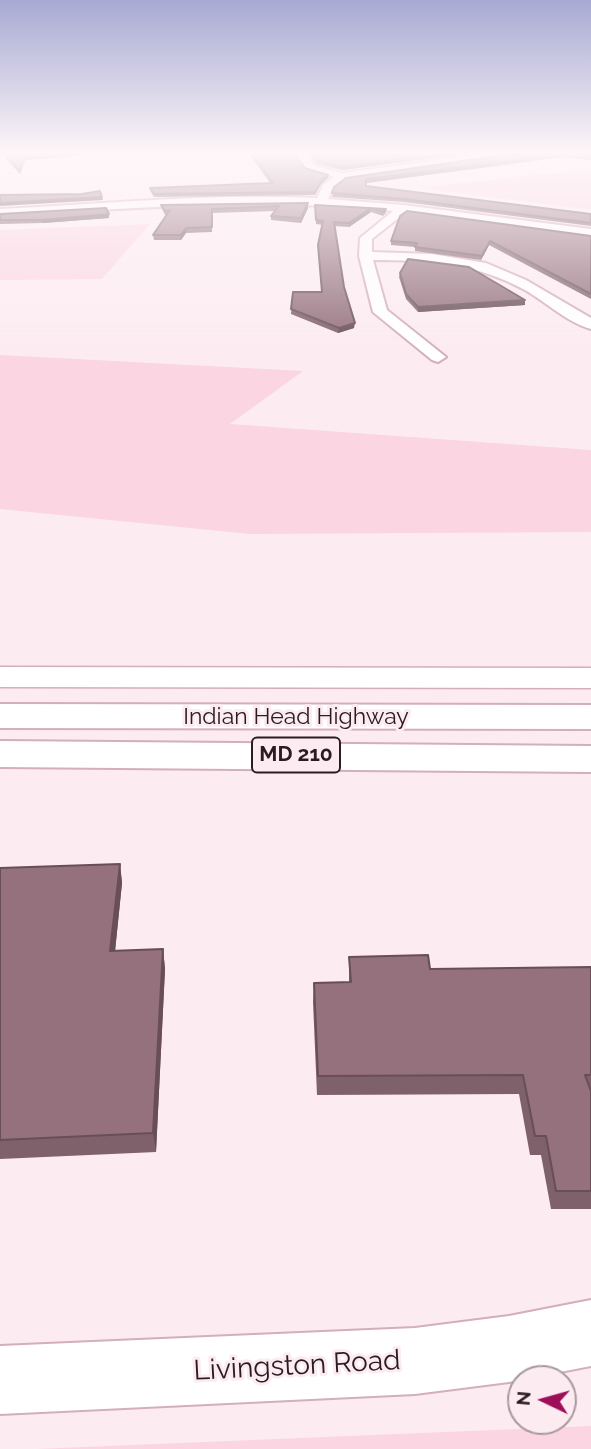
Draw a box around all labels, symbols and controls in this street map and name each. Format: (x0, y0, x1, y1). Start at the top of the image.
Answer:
street label: Indian Head Highway (183, 703, 409, 731)
road number: MD 210 (252, 738, 340, 772)
street label: Livingston Road (193, 1344, 401, 1388)
north arrow (507, 1365, 577, 1435)
text: N (511, 1390, 535, 1407)

